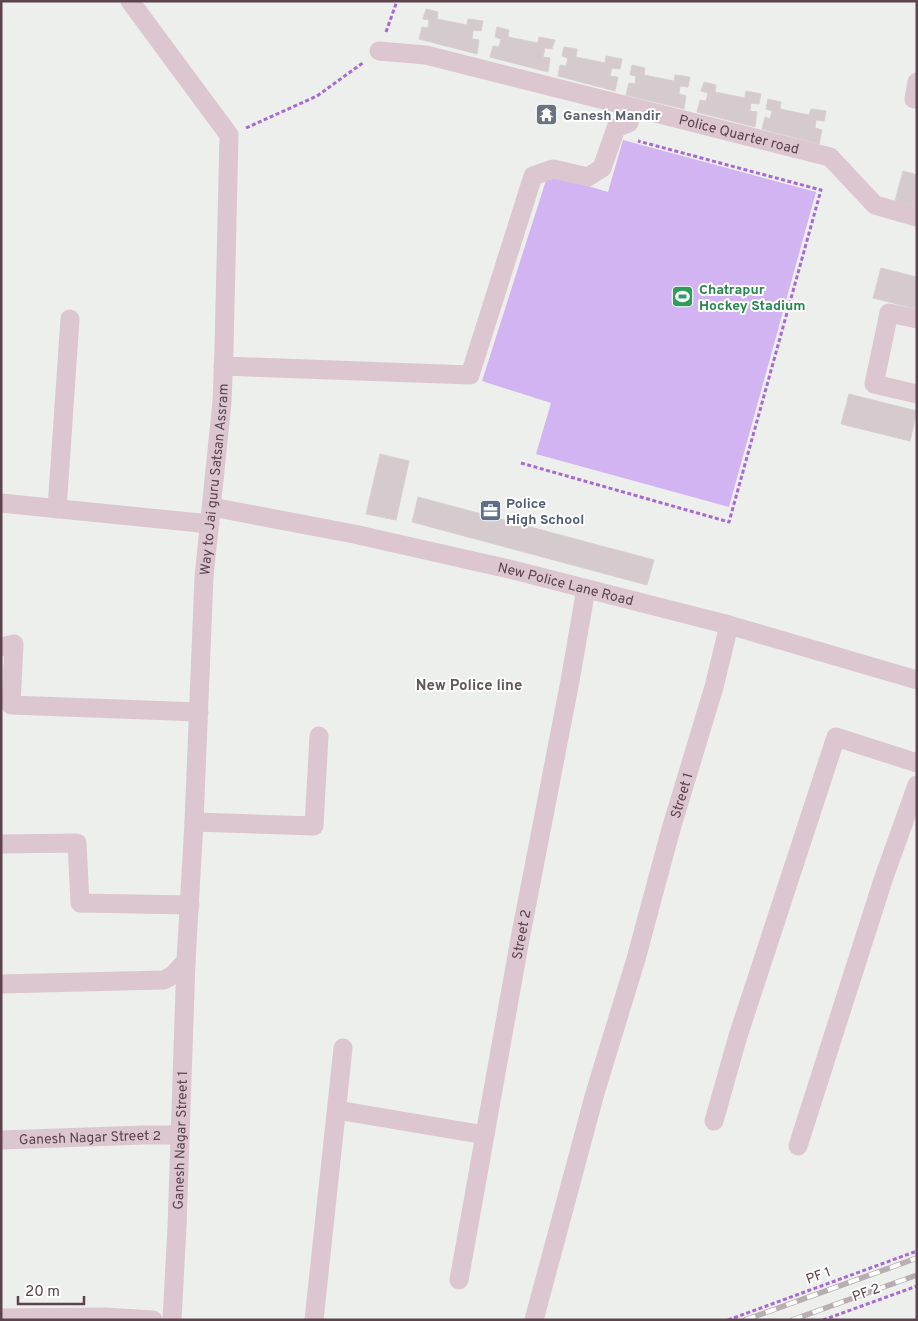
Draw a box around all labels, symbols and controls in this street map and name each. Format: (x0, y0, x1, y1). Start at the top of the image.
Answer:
temple icon: Ganesh Mandir (535, 103, 559, 127)
place label: Ganesh Mandir (563, 108, 661, 125)
street label: Police Quarter road (677, 112, 801, 159)
place label: Chatrapur Hockey Stadium (699, 282, 806, 315)
sports icon: Chatrapur Hockey Stadium (671, 285, 695, 309)
street label: Way to Jai guru Satsan Assram (197, 383, 233, 576)
place label: Police High School (506, 496, 584, 529)
office icon: Police High School (478, 499, 502, 523)
street label: New Police Lane Road (496, 560, 635, 610)
district label: New Police line (416, 677, 522, 696)
street label: Street 1 (668, 771, 698, 821)
street label: Street 2 (509, 908, 535, 961)
street label: Ganesh Nagar Street 1 (171, 1071, 192, 1210)
street label: Ganesh Nagar Street 2 (19, 1128, 161, 1149)
street label: PF 1 (804, 1264, 833, 1289)
scale bar (18, 1274, 84, 1306)
street label: PF 2 (850, 1281, 883, 1306)
text: 20 m (25, 1283, 60, 1302)

